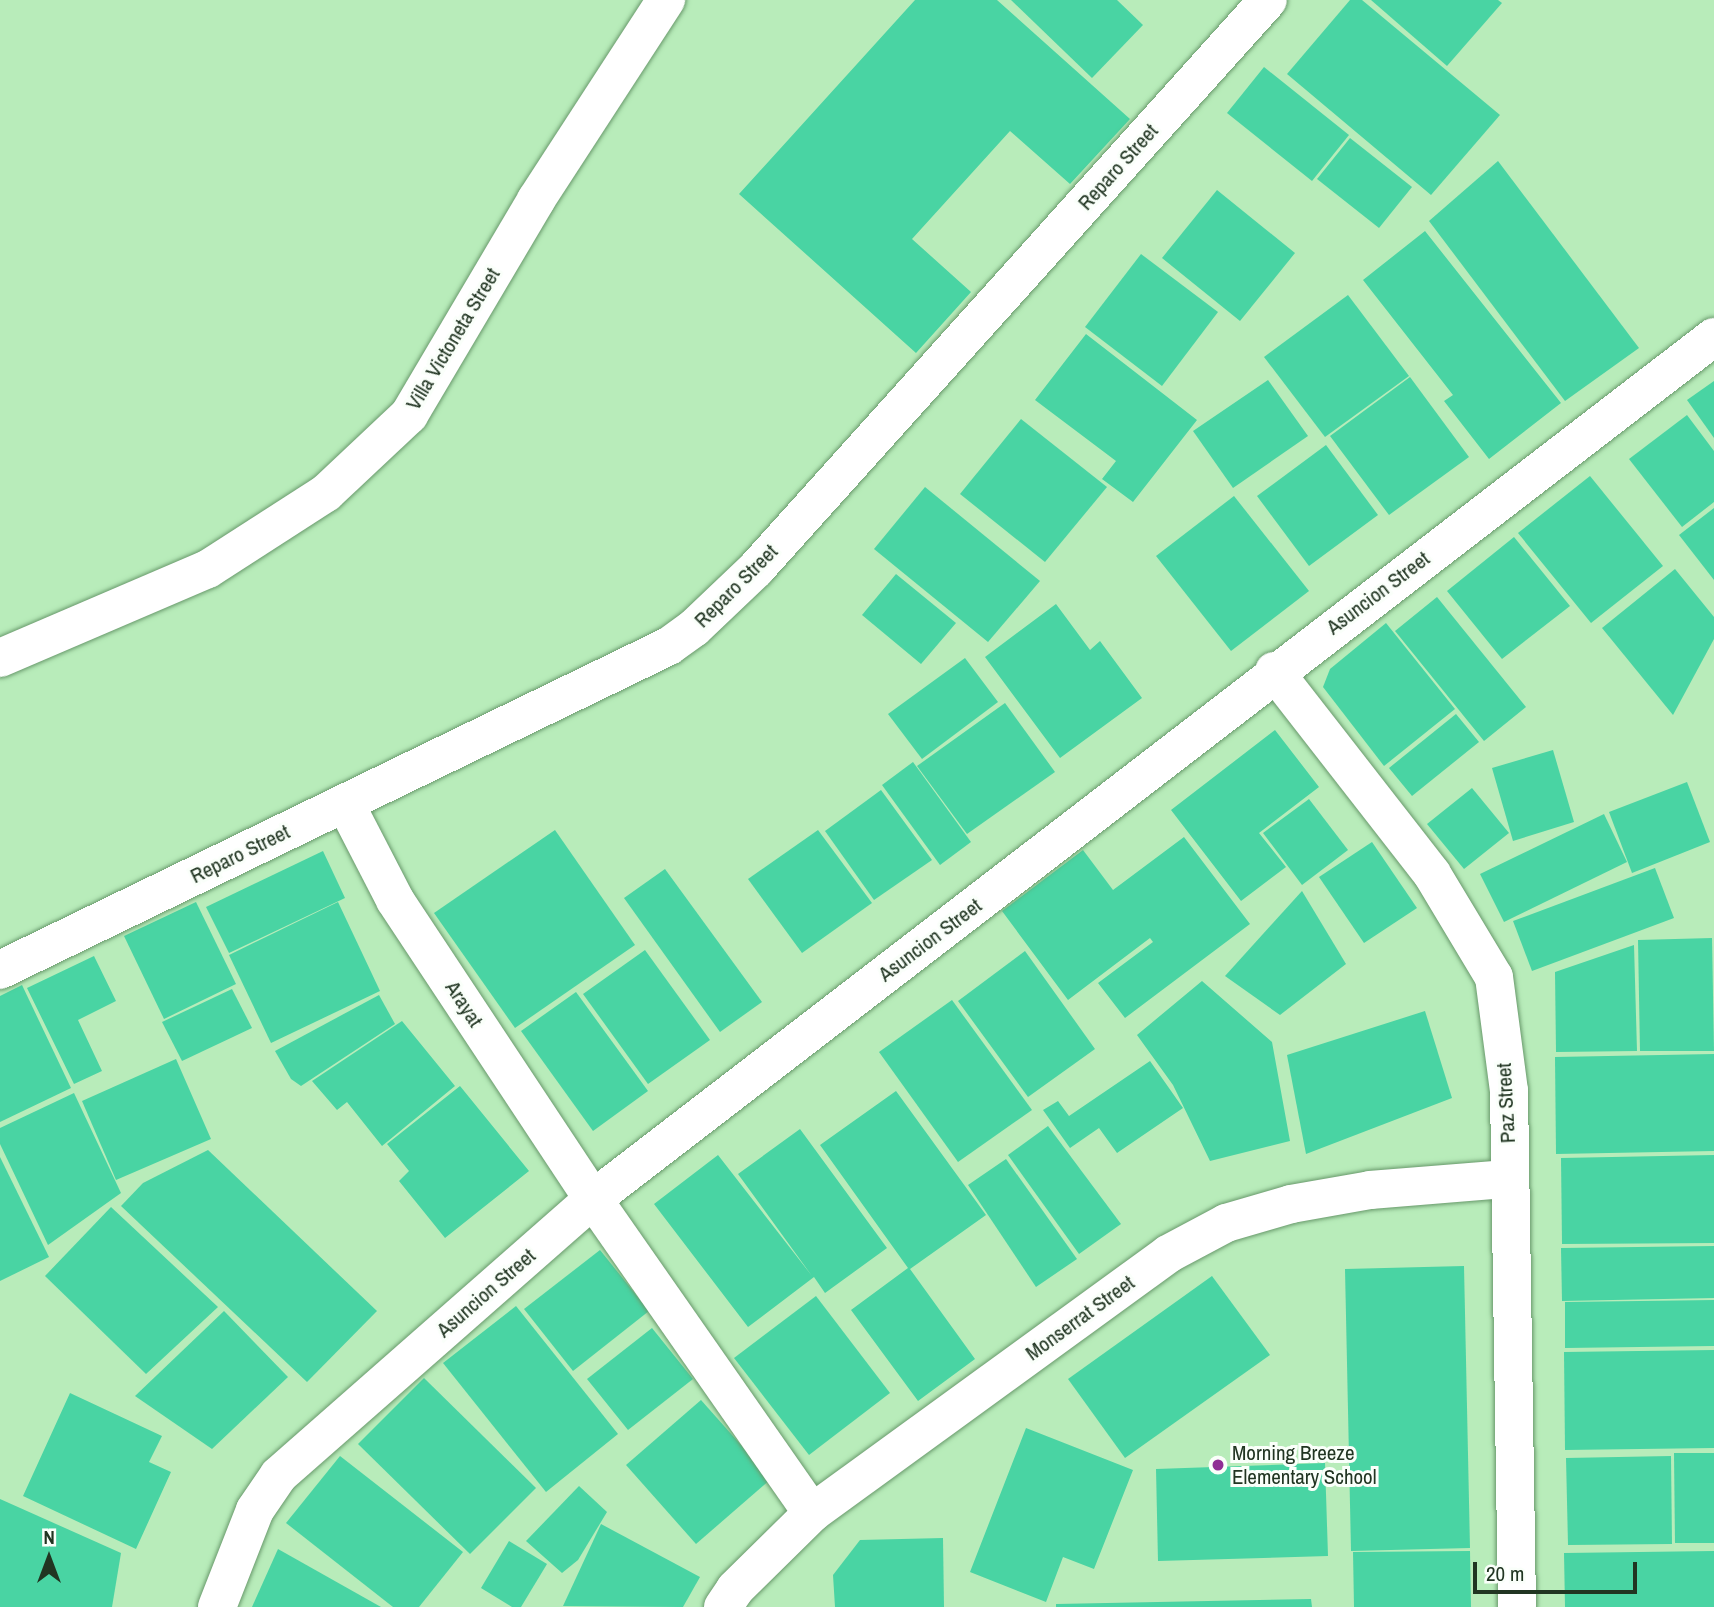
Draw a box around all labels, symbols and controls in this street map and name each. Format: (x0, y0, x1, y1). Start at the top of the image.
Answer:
street label: Reparo Street (1073, 119, 1163, 215)
street label: Villa Victoneta Street (401, 263, 505, 415)
street label: Reparo Street (689, 539, 783, 633)
street label: Asuncion Street (1321, 546, 1435, 640)
street label: Reparo Street (186, 819, 294, 889)
street label: Asuncion Street (873, 893, 987, 987)
street label: Arayat (440, 976, 488, 1032)
street label: Paz Street (1491, 1062, 1521, 1144)
street label: Asuncion Street (431, 1243, 541, 1343)
street label: Monserrat Street (1021, 1270, 1139, 1366)
place label: Morning Breeze Elementary School (1232, 1440, 1377, 1490)
marker: Morning Breeze Elementary School (1210, 1457, 1226, 1473)
north arrow (14, 1523, 84, 1593)
text: N (43, 1524, 55, 1550)
scale bar (1476, 1548, 1640, 1592)
text: 20 m (1486, 1559, 1524, 1588)

